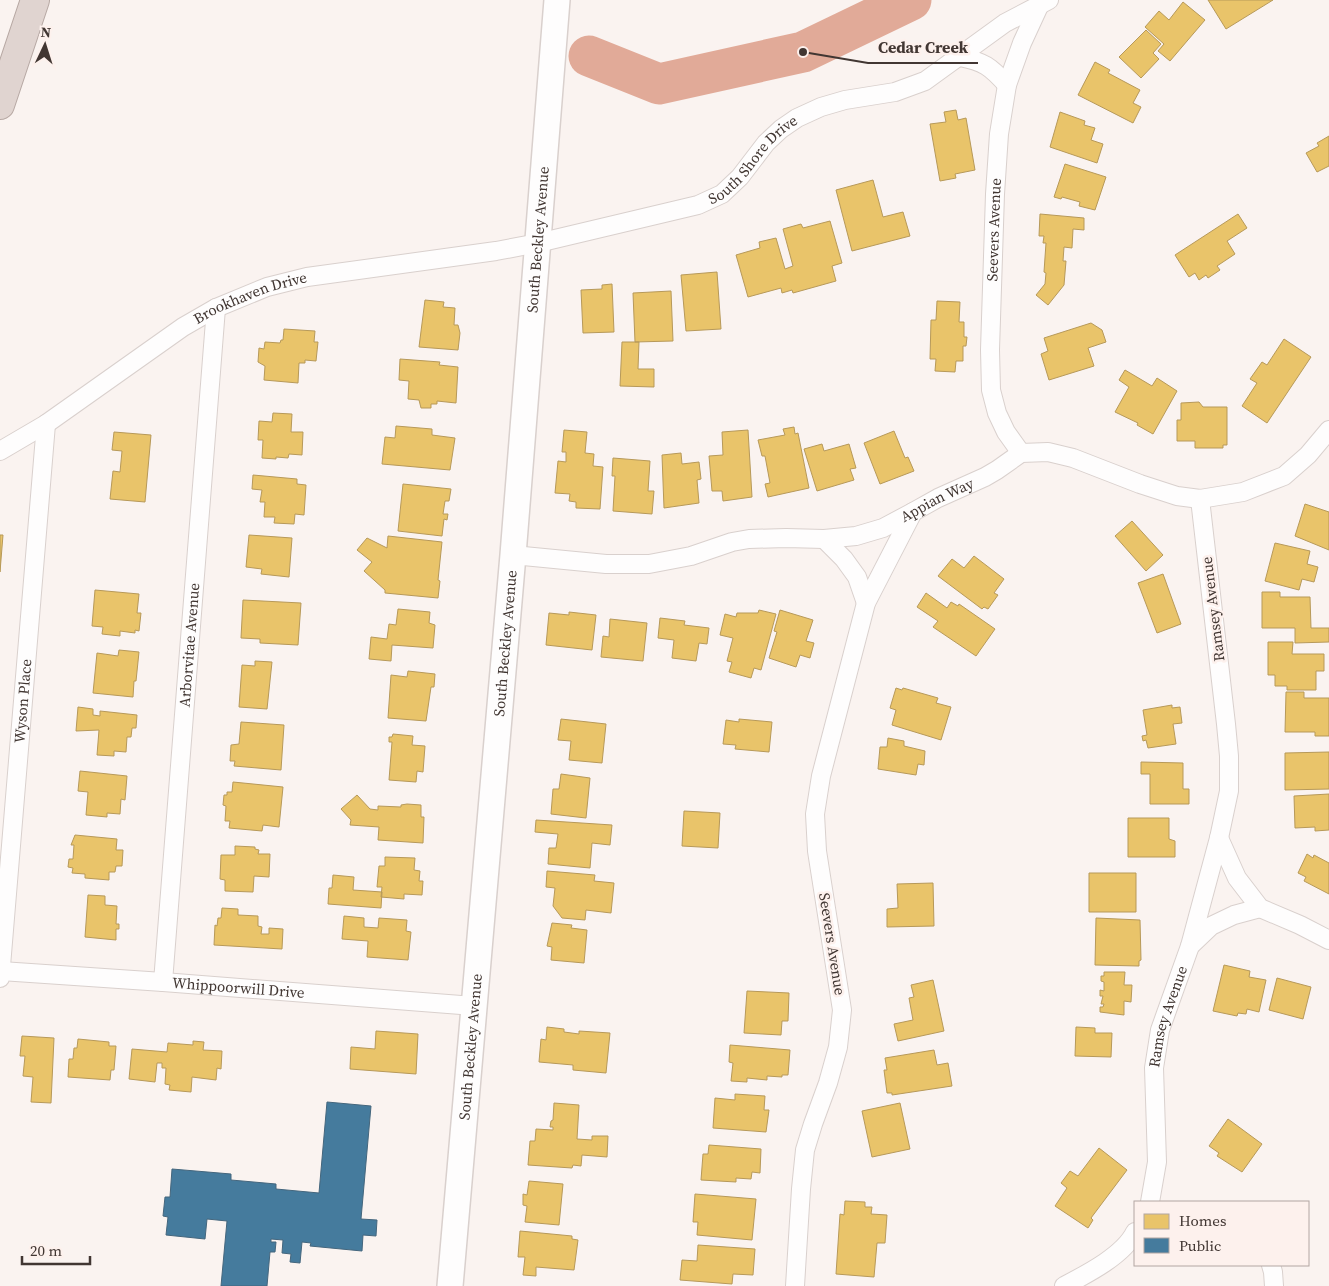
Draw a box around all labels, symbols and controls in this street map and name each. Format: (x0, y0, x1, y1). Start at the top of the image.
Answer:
north arrow (20, 20, 70, 70)
text: N (40, 22, 52, 42)
callout: Cedar Creek (868, 32, 978, 63)
text: Cedar Creek (878, 36, 968, 58)
street label: South Shore Drive (705, 110, 802, 209)
street label: South Beckley Avenue (521, 165, 554, 314)
street label: Seevers Avenue (981, 177, 1006, 282)
street label: Brookhaven Drive (189, 266, 309, 329)
street label: Appian Way (896, 472, 977, 527)
street label: Ramsey Avenue (1196, 555, 1229, 663)
street label: South Beckley Avenue (488, 569, 522, 717)
street label: Arborvitae Avenue (174, 582, 204, 708)
street label: Wyson Place (9, 658, 36, 744)
street label: Seevers Avenue (814, 891, 851, 997)
street label: Ramsey Avenue (1143, 962, 1192, 1069)
street label: Whippoorwill Drive (171, 972, 306, 1003)
street label: South Beckley Avenue (453, 972, 487, 1121)
legend (1134, 1201, 1309, 1266)
text: Homes (1179, 1210, 1226, 1231)
scale bar (22, 1234, 90, 1266)
text: Public (1179, 1235, 1221, 1256)
text: 20 m (30, 1240, 62, 1261)

